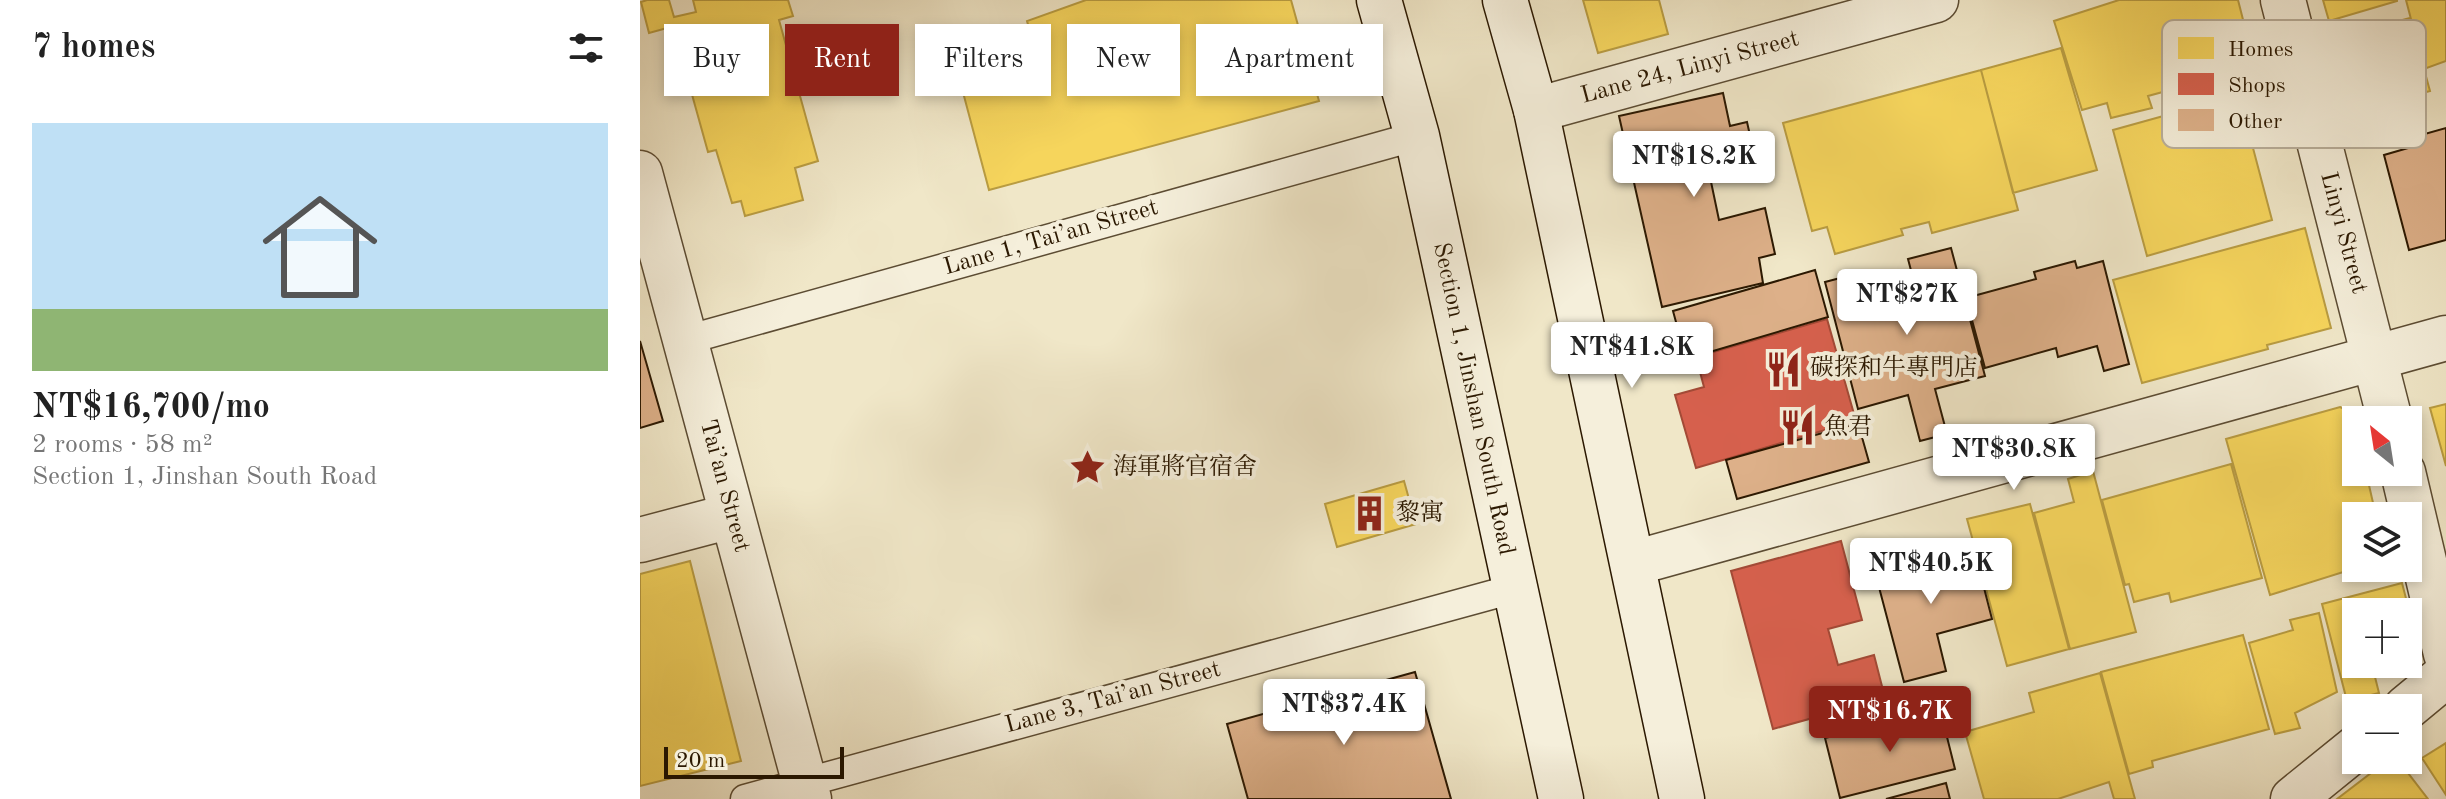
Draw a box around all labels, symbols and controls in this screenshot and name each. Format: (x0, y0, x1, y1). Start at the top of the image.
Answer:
legend (2162, 20, 2426, 148)
chip: Buy (664, 24, 769, 96)
chip: Rent (785, 24, 899, 96)
chip: Filters (915, 24, 1051, 96)
chip: New (1067, 24, 1180, 96)
chip: Apartment (1196, 24, 1383, 96)
icon: filters (564, 26, 608, 70)
street label: Lane 24, Linyi Street (1578, 27, 1802, 109)
text: 7 homes (32, 31, 155, 65)
text: Homes (2228, 39, 2293, 61)
text: Shops (2228, 75, 2285, 97)
text: Other (2228, 111, 2282, 133)
pin: NT$18.2K (1611, 131, 1777, 199)
text: NT$18.2K (1631, 144, 1757, 170)
street label: Linyi Street (2315, 170, 2371, 296)
icon: home (248, 175, 392, 319)
street label: Lane 1, Tai’an Street (941, 196, 1161, 280)
street label: Section 1, Jinshan South Road (1428, 241, 1518, 557)
pin: NT$27K (1842, 269, 1972, 337)
text: NT$27K (1855, 282, 1959, 308)
pin: NT$41.8K (1549, 322, 1715, 390)
text: NT$41.8K (1569, 335, 1695, 361)
restaurant icon: 碳探和牛專門店 (1765, 350, 1803, 388)
place label: 碳探和牛專門店 (1810, 354, 1978, 381)
text: NT$16,700/mo (32, 391, 270, 425)
north arrow (2342, 406, 2422, 486)
map controls (2342, 406, 2422, 774)
restaurant icon: 魚君 (1779, 409, 1817, 447)
place label: 魚君 (1824, 413, 1872, 440)
street label: Tai’an Street (695, 417, 753, 555)
pin: NT$30.8K (1931, 424, 2097, 492)
text: 2 rooms · 58 m² (32, 432, 213, 458)
text: NT$30.8K (1951, 437, 2077, 463)
place icon: 海軍將官宿舍 (1068, 449, 1106, 487)
place label: 海軍將官宿舍 (1113, 453, 1257, 480)
text: Section 1, Jinshan South Road (32, 464, 377, 490)
building icon: 黎寓 (1351, 495, 1389, 533)
place label: 黎寓 (1396, 499, 1444, 526)
button: layers (2342, 502, 2422, 582)
pin: NT$40.5K (1848, 538, 2014, 606)
text: NT$40.5K (1868, 551, 1994, 577)
button: + (2342, 598, 2422, 678)
street label: Lane 3, Tai’an Street (1003, 658, 1223, 738)
pin: NT$37.4K (1261, 679, 1427, 747)
pin: NT$16.7K (1807, 686, 1973, 754)
text: NT$37.4K (1281, 692, 1407, 718)
button: − (2342, 694, 2422, 774)
text: NT$16.7K (1827, 699, 1953, 725)
scale bar (664, 743, 844, 779)
text: 20 m (676, 750, 725, 772)

